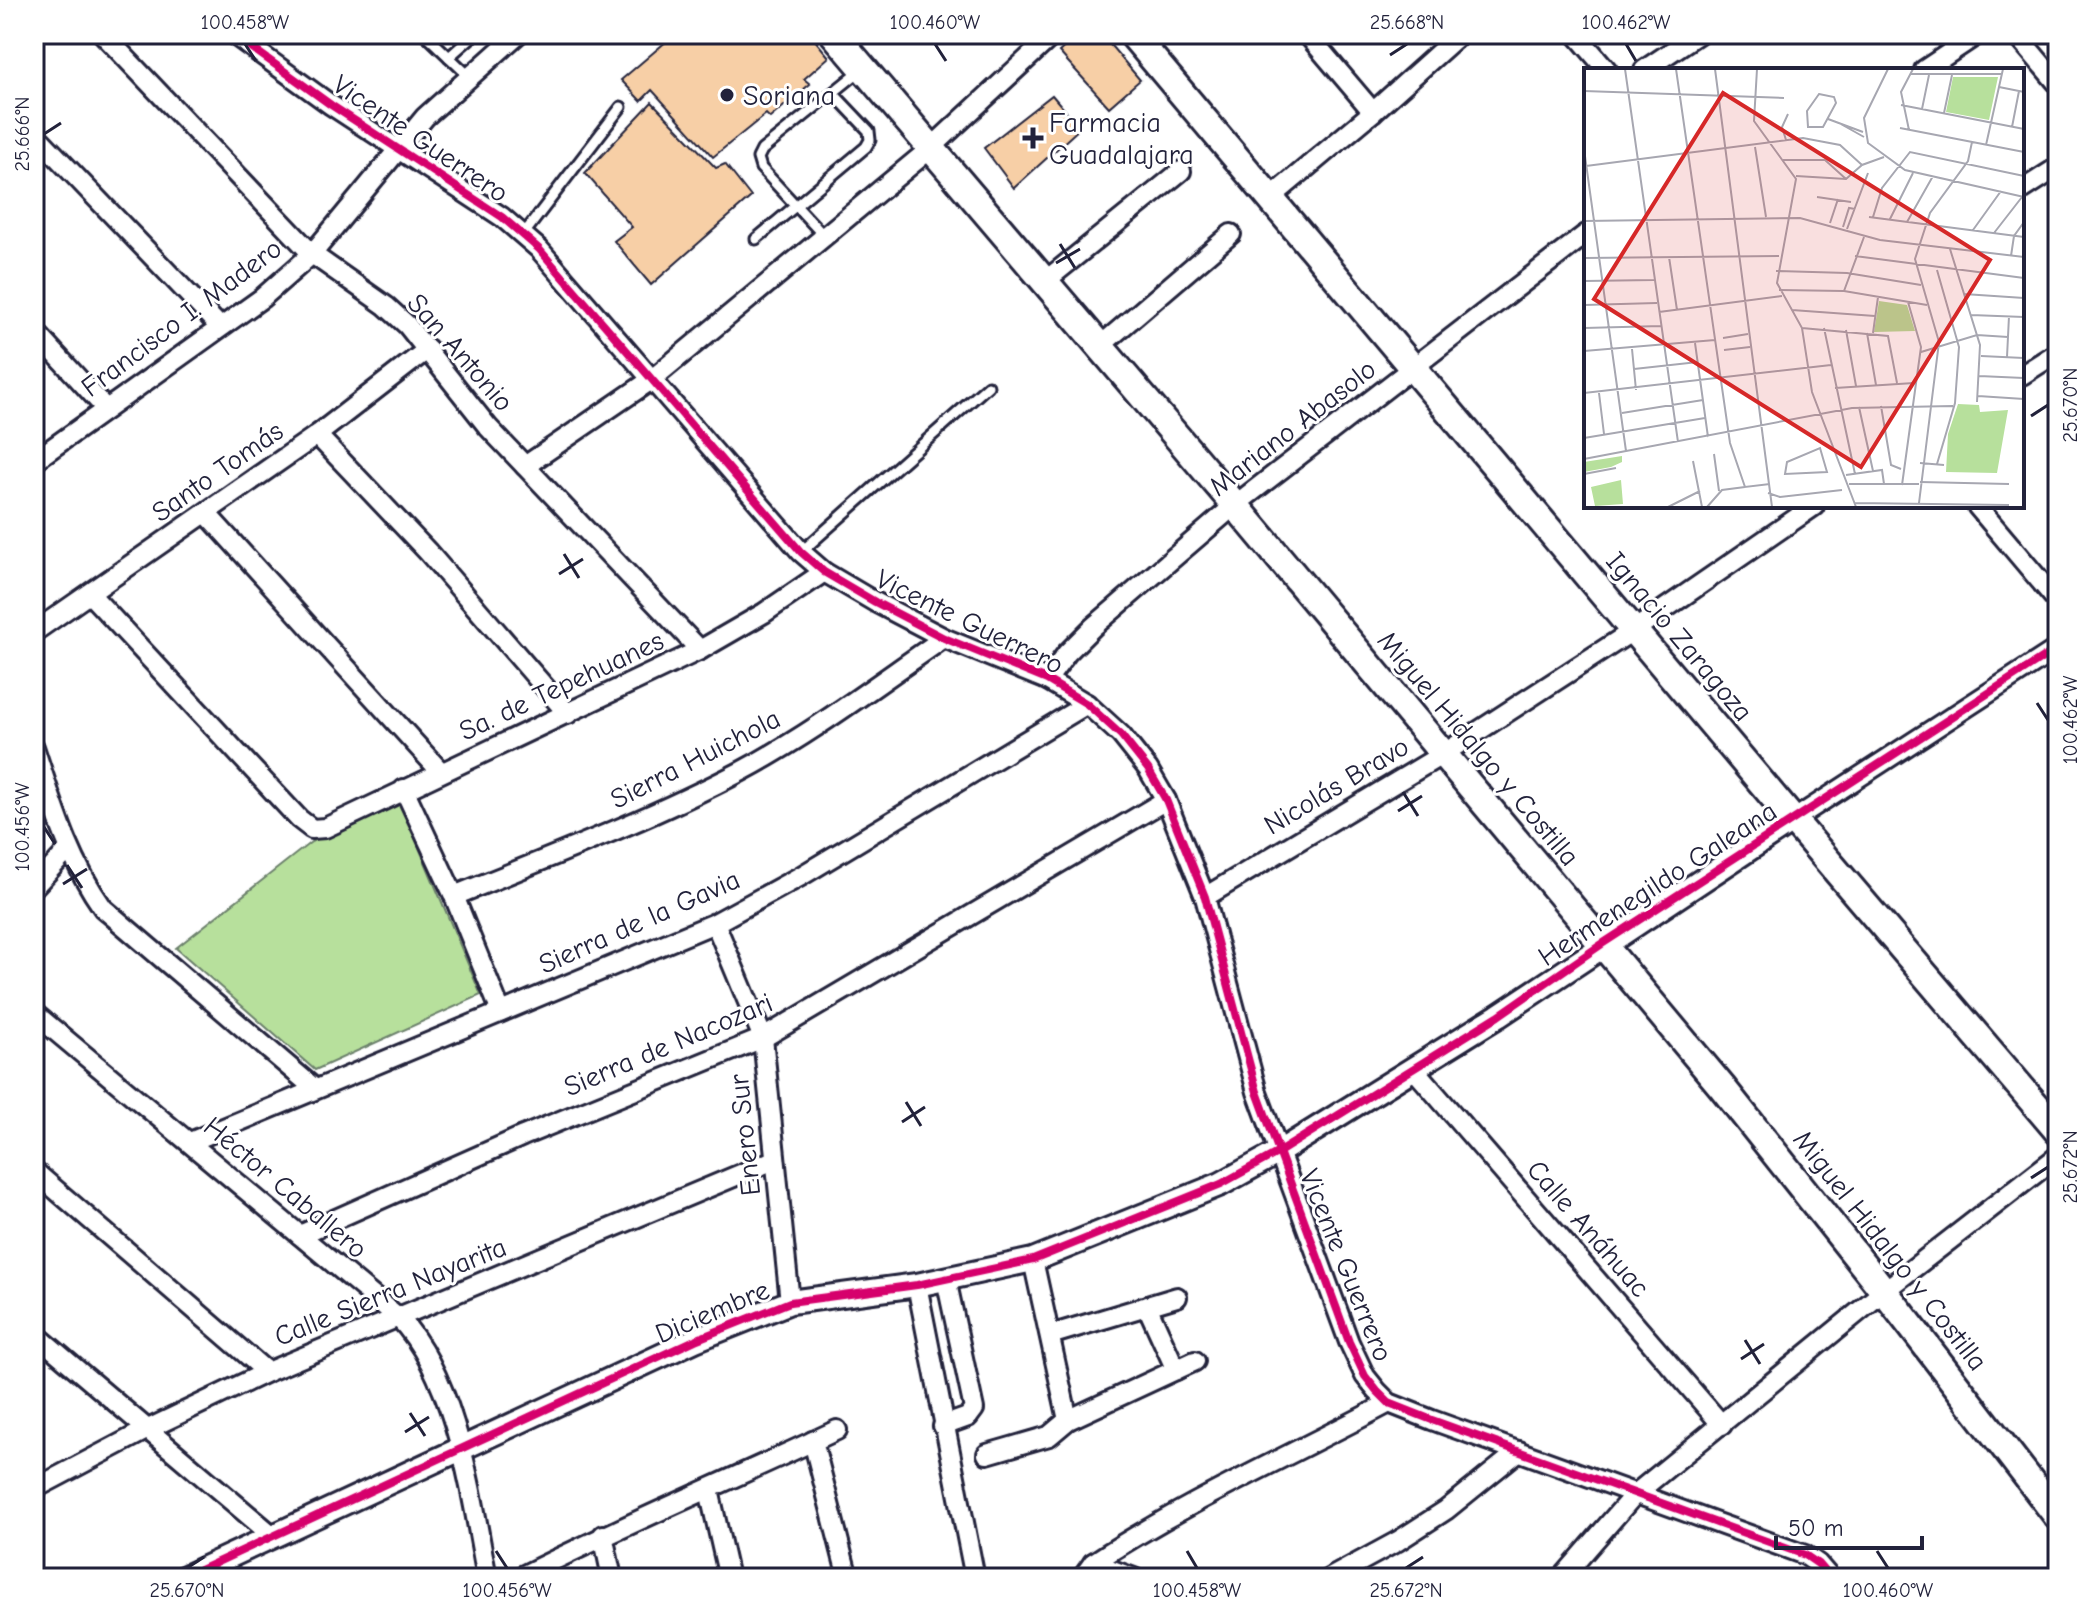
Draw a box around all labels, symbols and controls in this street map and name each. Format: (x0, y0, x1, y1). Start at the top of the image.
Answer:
text: 100.458°W (201, 11, 290, 34)
text: 100.460°W (890, 11, 981, 34)
text: 25.668°N (1370, 11, 1444, 34)
text: 100.462°W (1582, 11, 1671, 34)
street label: Vicente Guerrero (327, 68, 514, 209)
inset map (1584, 68, 2024, 508)
place label: Soriana (743, 80, 835, 112)
marker: Soriana (718, 86, 736, 104)
text: 25.666°N (11, 97, 34, 171)
place label: Farmacia Guadalajara (1049, 107, 1194, 171)
marker: Farmacia Guadalajara (1024, 129, 1042, 147)
street label: Francisco I. Madero (75, 232, 288, 404)
street label: San Antonio (401, 287, 520, 418)
street label: Mariano Abasolo (1203, 353, 1382, 503)
text: 25.670°N (2059, 368, 2082, 442)
street label: Santo Tomás (146, 415, 289, 529)
street label: Ignacio Zaragoza (1599, 546, 1759, 727)
street label: Vicente Guerrero (871, 563, 1068, 681)
street label: Sa. de Tepehuanes (454, 624, 669, 747)
street label: Miguel Hidalgo y Costilla (1371, 625, 1586, 872)
text: 100.462°W (2059, 675, 2082, 764)
street label: Sierra Huichola (605, 702, 786, 815)
street label: Nicolás Bravo (1258, 730, 1415, 842)
text: 100.456°W (11, 782, 34, 871)
street label: Hermenegildo Galeana (1532, 795, 1783, 973)
street label: Sierra de la Gavia (534, 863, 745, 981)
street label: Sierra de Nacozari (559, 987, 777, 1103)
street label: Enero Sur (723, 1073, 767, 1197)
street label: Héctor Caballero (197, 1110, 373, 1265)
street label: Miguel Hidalgo y Costilla (1787, 1124, 1994, 1377)
text: 25.672°N (2059, 1130, 2082, 1204)
street label: Calle Anáhuac (1520, 1154, 1656, 1304)
street label: Vicente Guerrero (1293, 1165, 1399, 1366)
street label: Calle Sierra Nayarita (270, 1231, 511, 1353)
street label: Diciembre (651, 1274, 774, 1350)
scale bar (1776, 1500, 1922, 1550)
text: 50 m (1788, 1514, 1844, 1542)
text: 25.670°N (150, 1579, 224, 1602)
text: 100.456°W (463, 1579, 552, 1602)
text: 100.458°W (1153, 1579, 1242, 1602)
text: 25.672°N (1369, 1579, 1443, 1602)
text: 100.460°W (1843, 1579, 1934, 1602)

